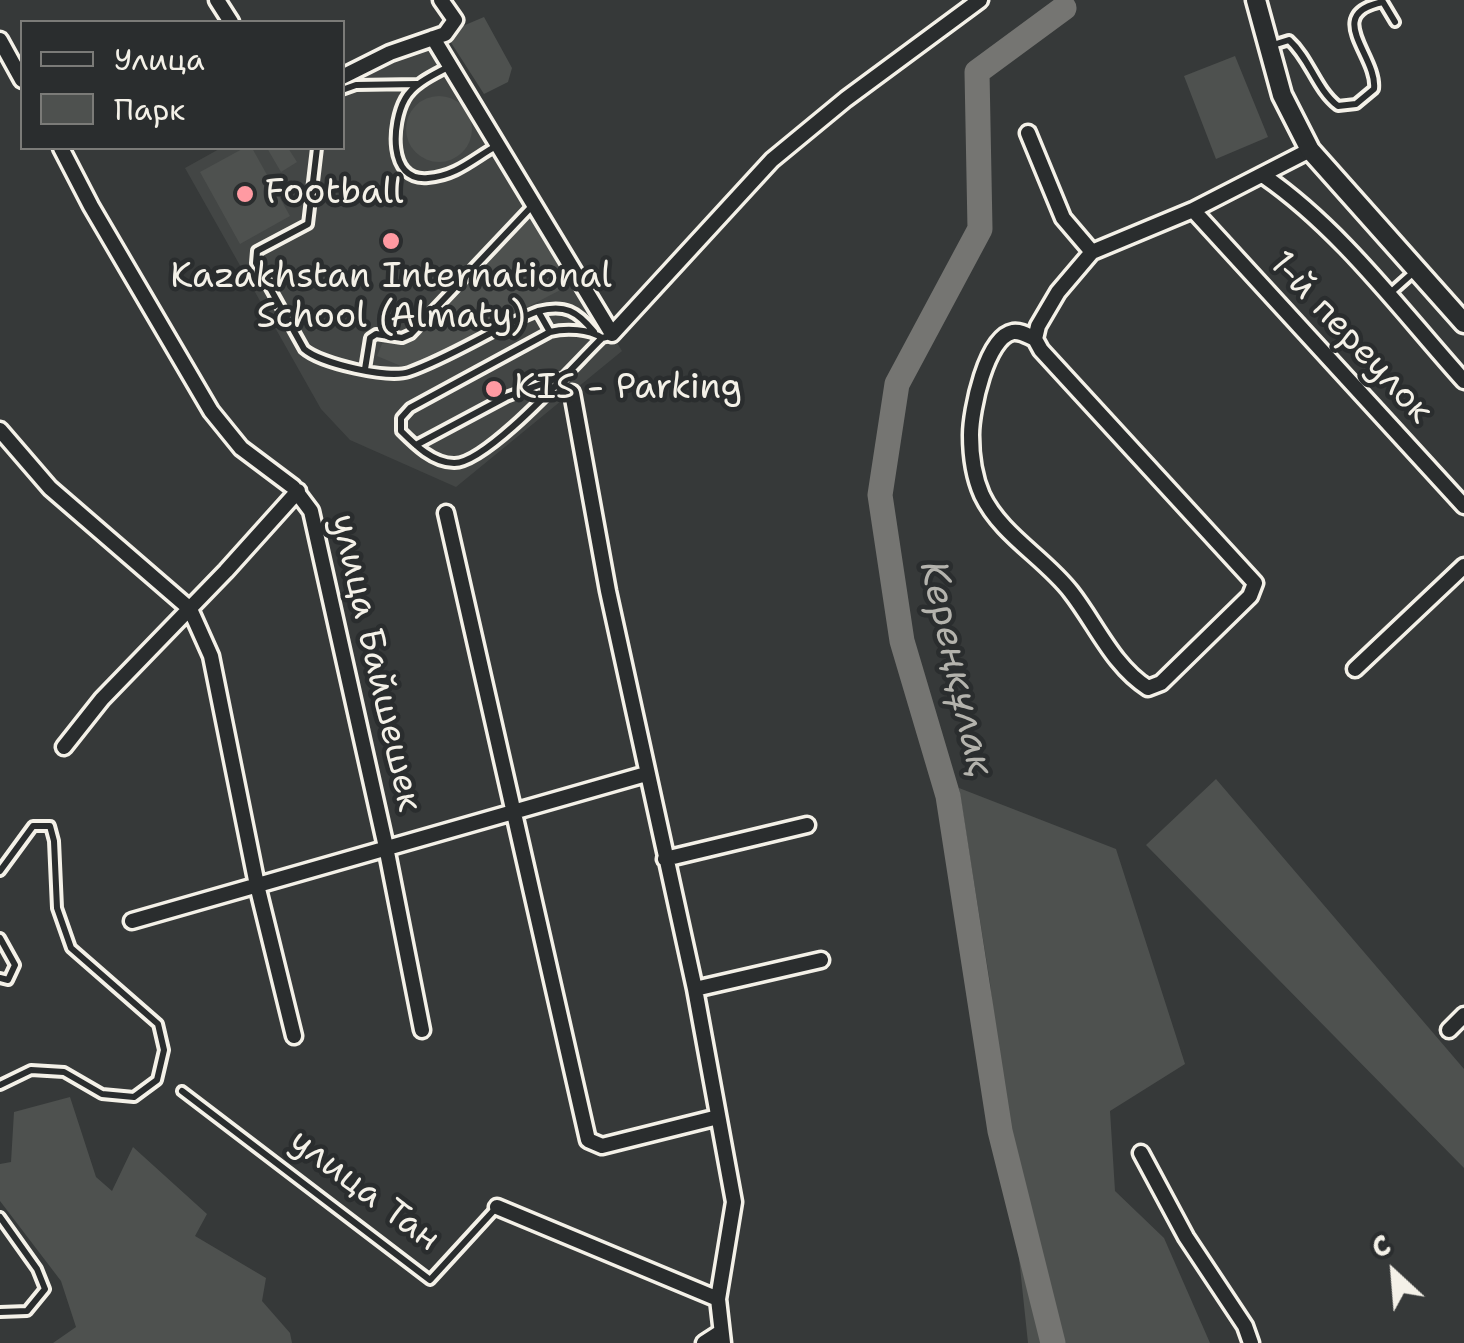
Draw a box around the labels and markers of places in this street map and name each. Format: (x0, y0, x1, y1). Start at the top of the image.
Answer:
place label: Football (265, 173, 403, 215)
marker: Football (234, 183, 256, 205)
marker: Kazakhstan International School (Almaty) (380, 230, 402, 252)
place label: Kazakhstan International School (Almaty) (170, 257, 612, 339)
place label: KIS - Parking (514, 368, 742, 410)
marker: KIS - Parking (483, 378, 505, 400)

